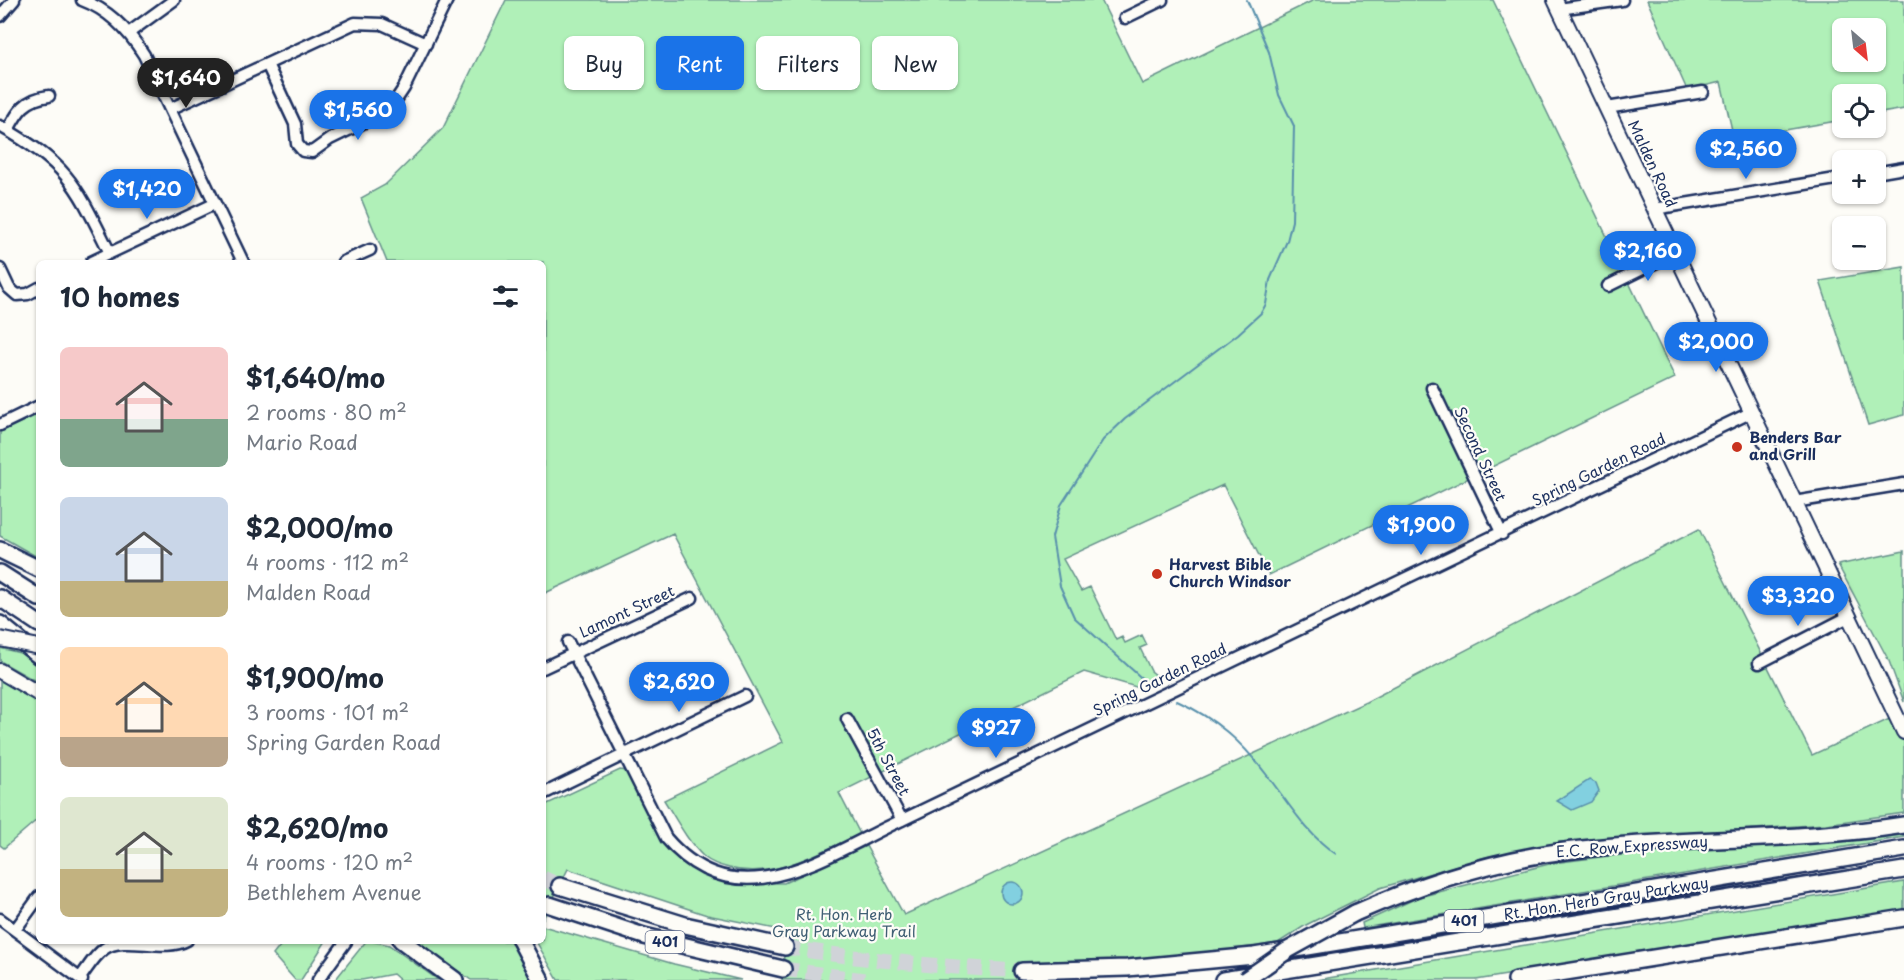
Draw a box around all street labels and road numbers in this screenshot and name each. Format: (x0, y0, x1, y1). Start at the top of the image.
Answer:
street label: Malden Road (1623, 116, 1684, 211)
street label: Second Street (1449, 402, 1513, 505)
street label: Spring Garden Road (1528, 426, 1669, 511)
street label: Lamont Street (575, 578, 678, 643)
street label: Spring Garden Road (1089, 636, 1230, 721)
street label: 5th Street (862, 723, 917, 799)
street label: E.C. Row Expressway (1555, 829, 1708, 862)
street label: Rt. Hon. Herb Gray Parkway (1502, 870, 1710, 925)
road number: 401 (1444, 910, 1484, 932)
road number: 401 (646, 931, 684, 953)

